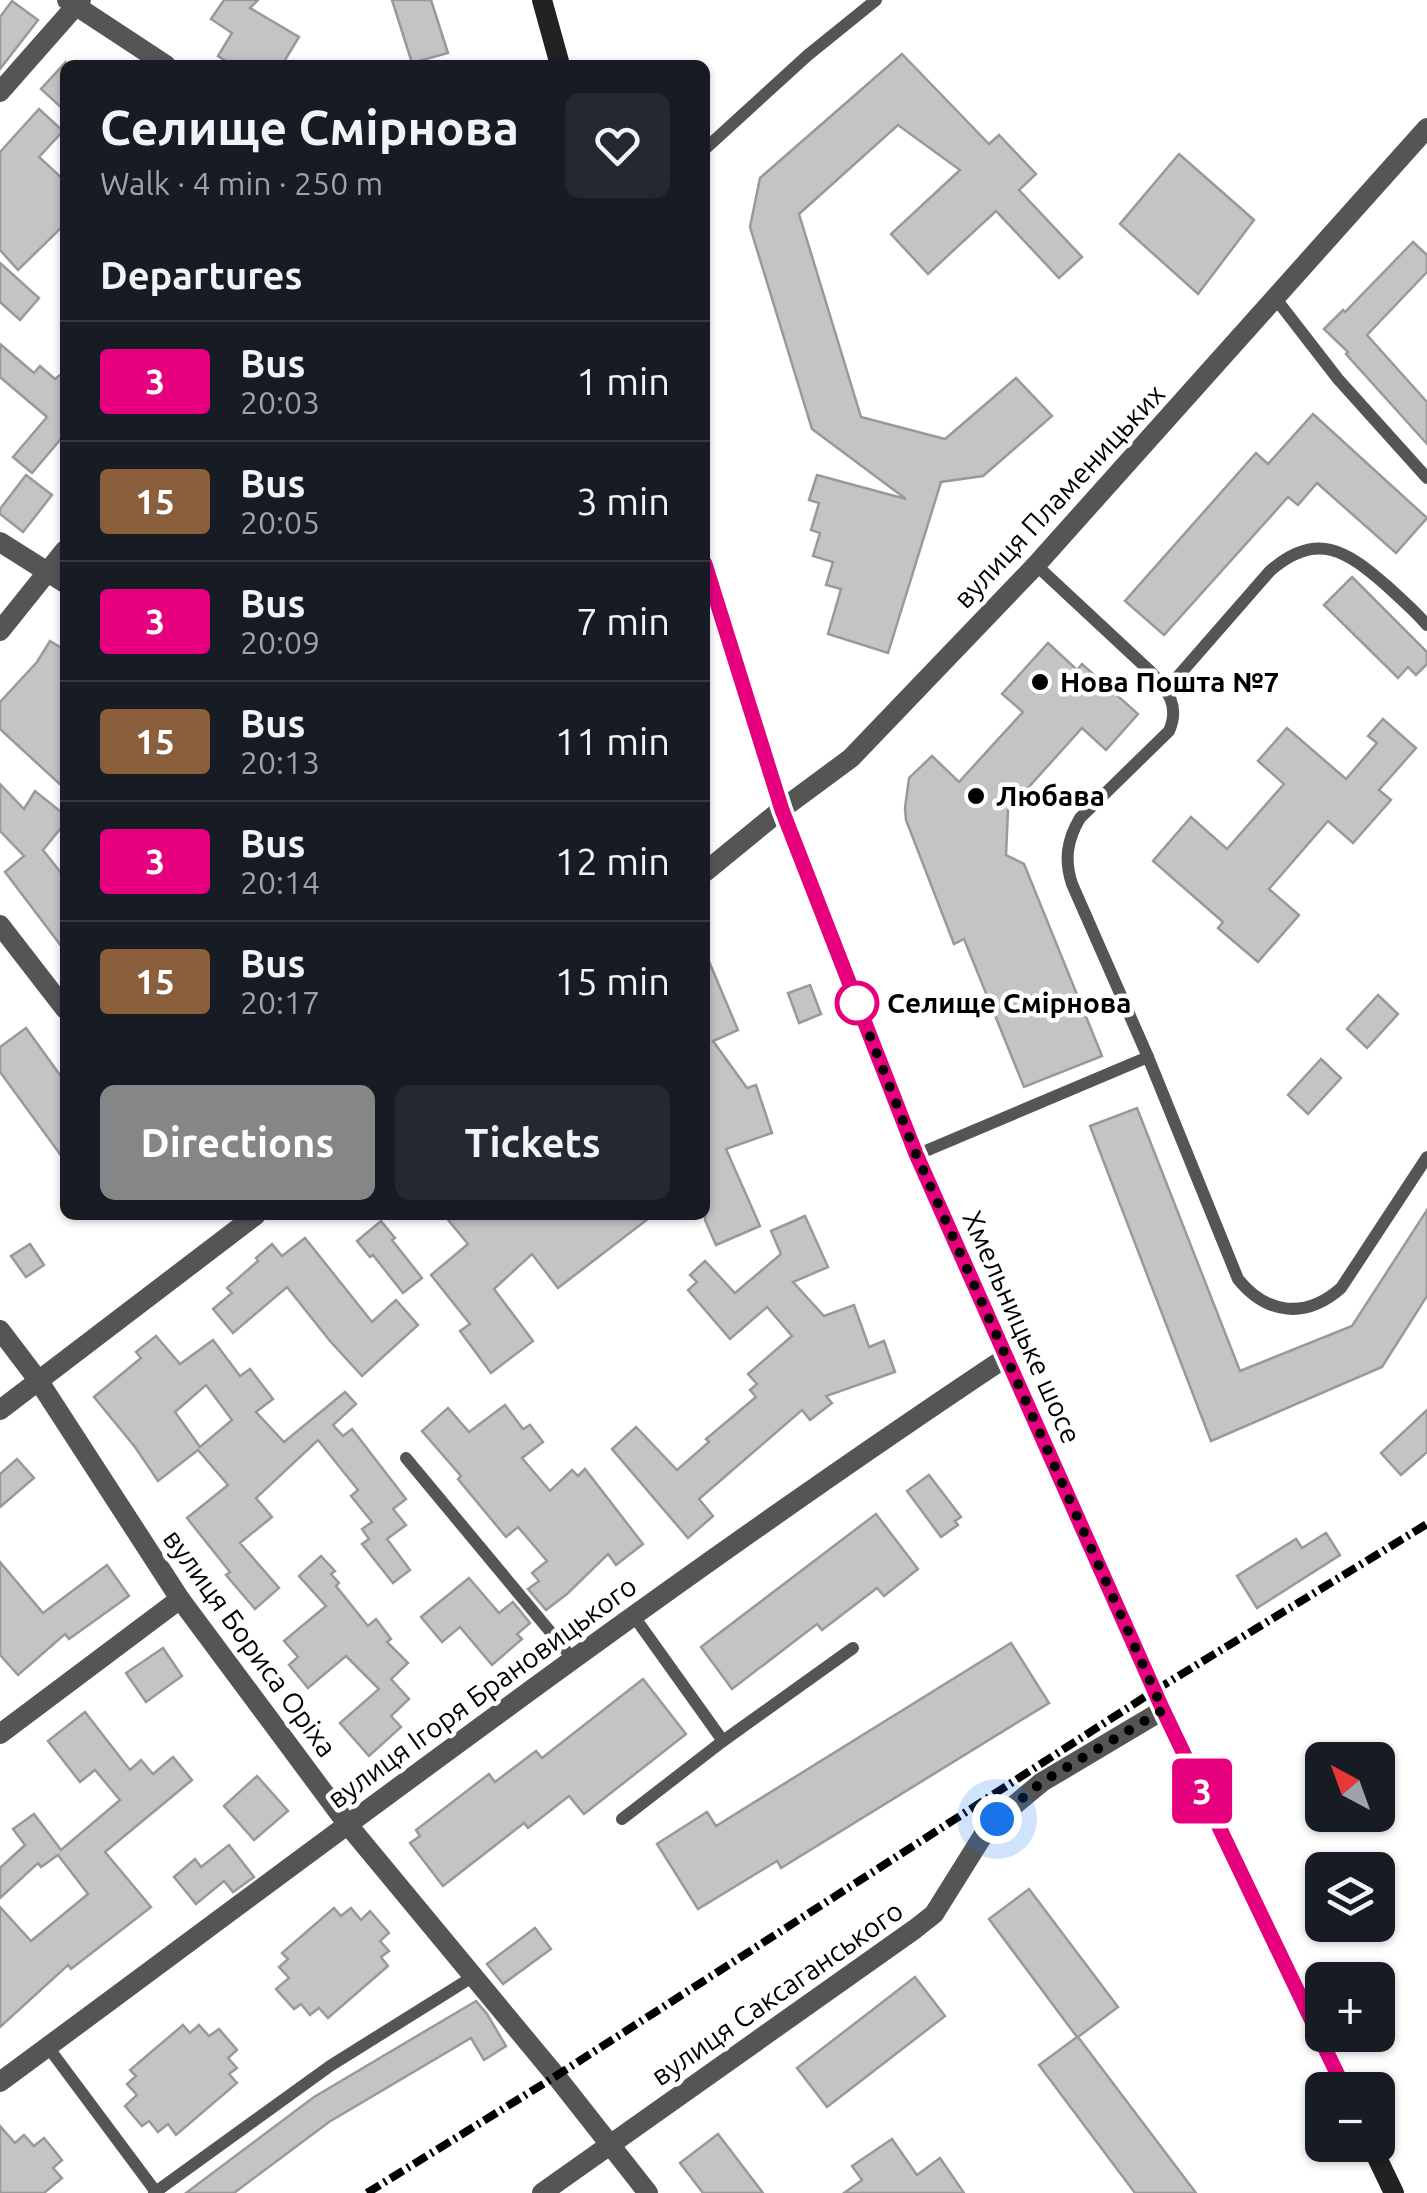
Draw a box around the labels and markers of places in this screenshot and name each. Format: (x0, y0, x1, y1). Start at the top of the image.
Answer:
place label: Нова Пошта №7 (1060, 666, 1279, 697)
marker: Нова Пошта №7 (1029, 671, 1051, 693)
place label: Любава (996, 780, 1105, 811)
marker: Любава (965, 785, 987, 807)
marker: Селище Смірнова (836, 982, 878, 1024)
place label: Селище Смірнова (887, 987, 1131, 1018)

